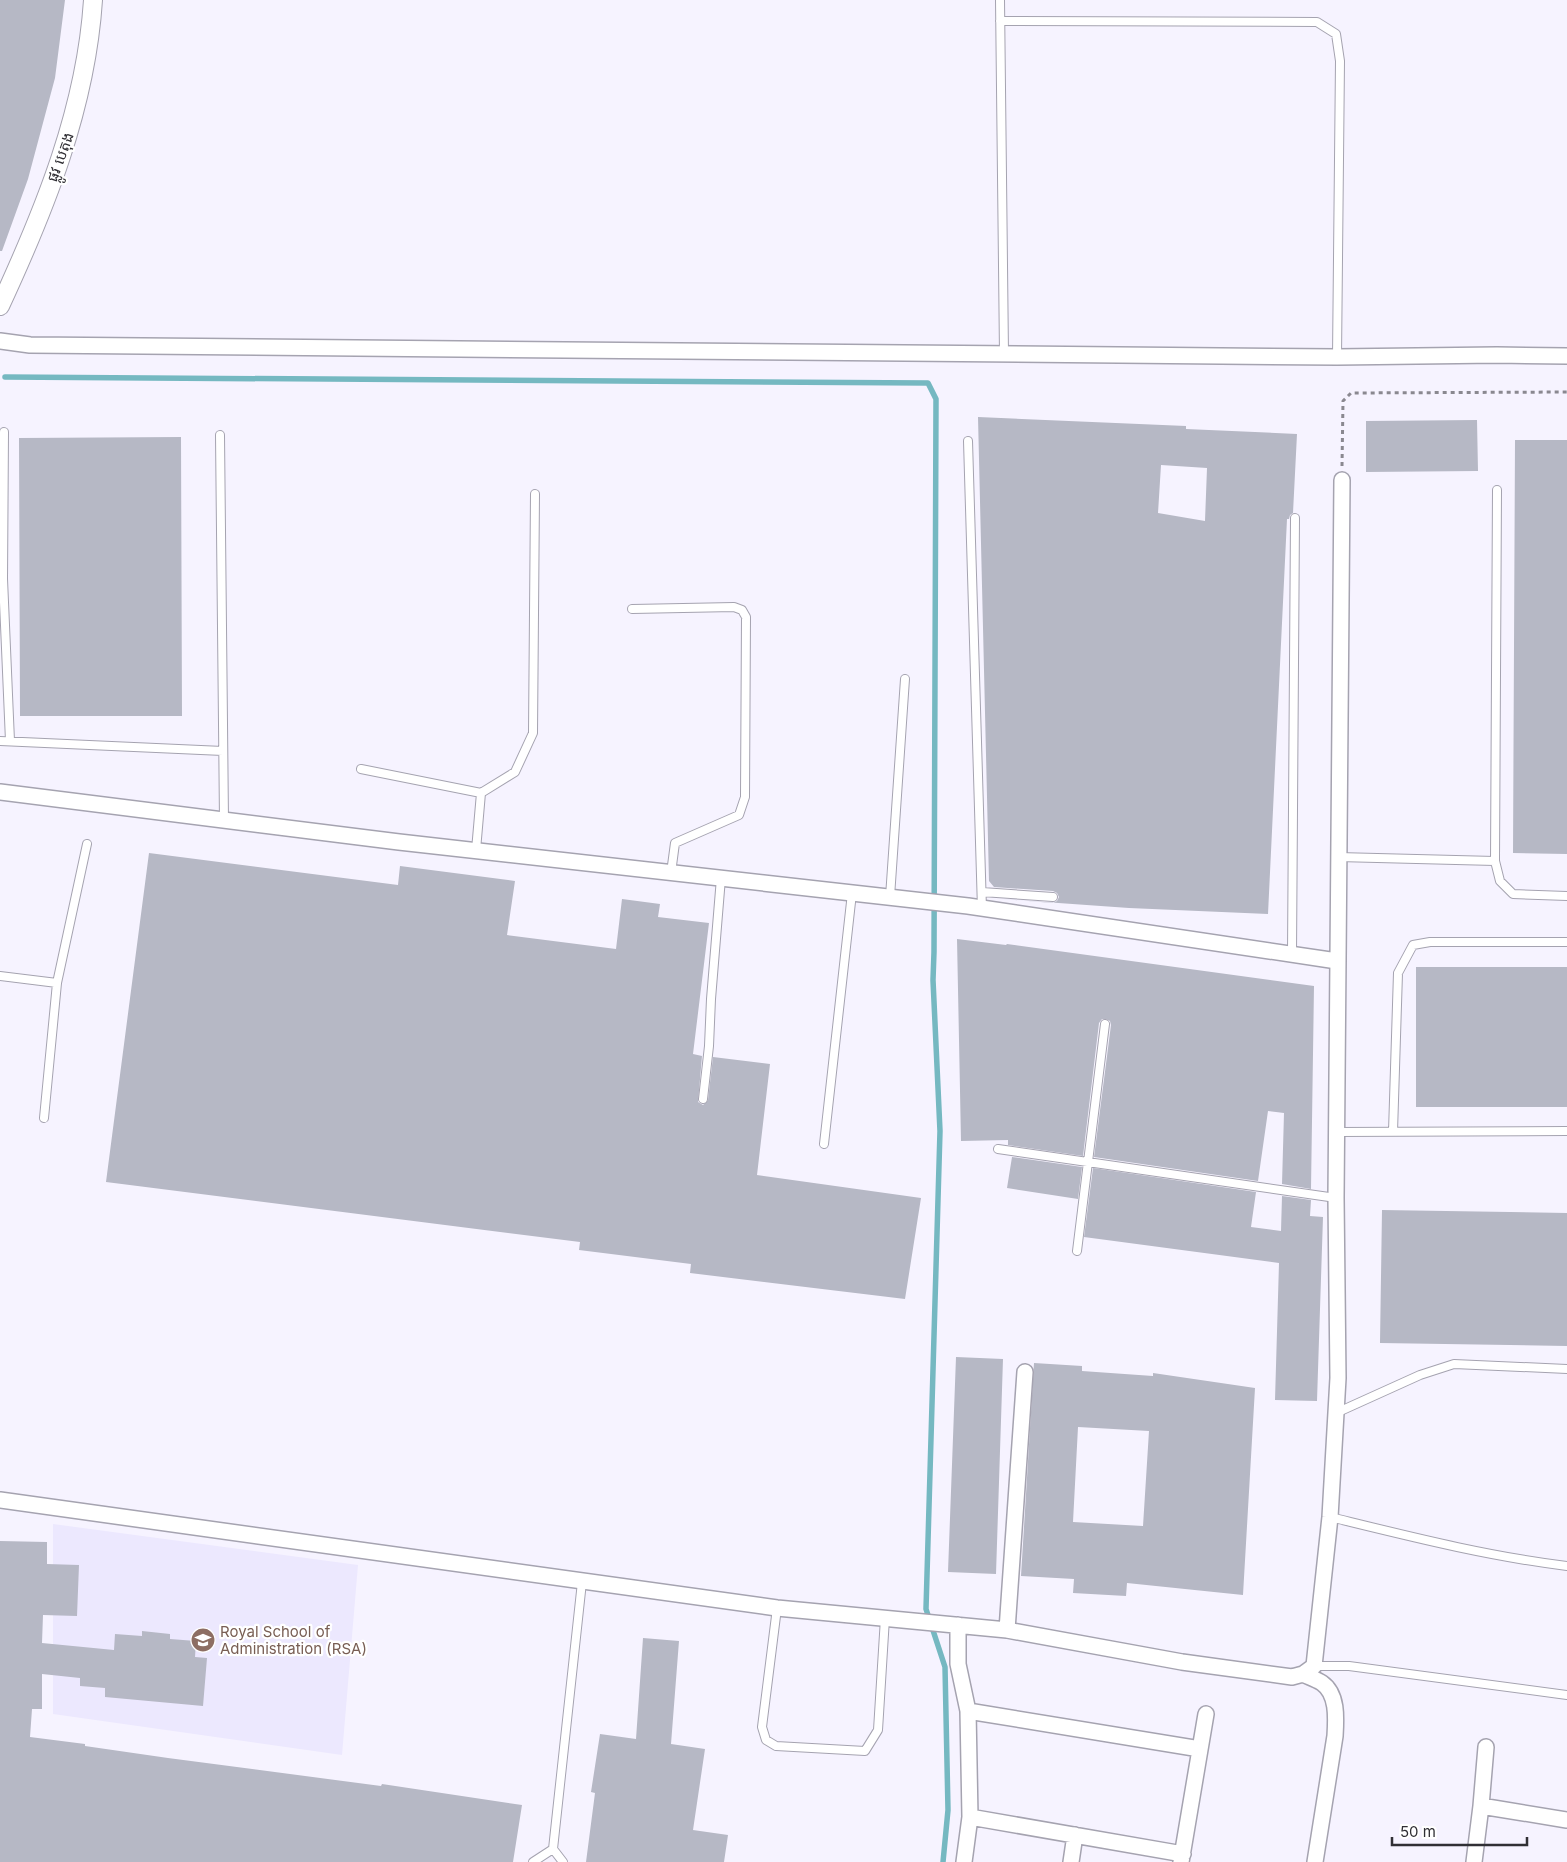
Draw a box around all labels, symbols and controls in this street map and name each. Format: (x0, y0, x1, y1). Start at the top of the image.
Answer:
street label: ផ្លូវ បេតុង (42, 130, 82, 186)
place label: Royal School of Administration (RSA) (220, 1622, 367, 1658)
school or university icon: Royal School of Administration (RSA) (190, 1627, 216, 1653)
scale bar (1392, 1814, 1527, 1846)
text: 50 m (1400, 1822, 1436, 1841)

